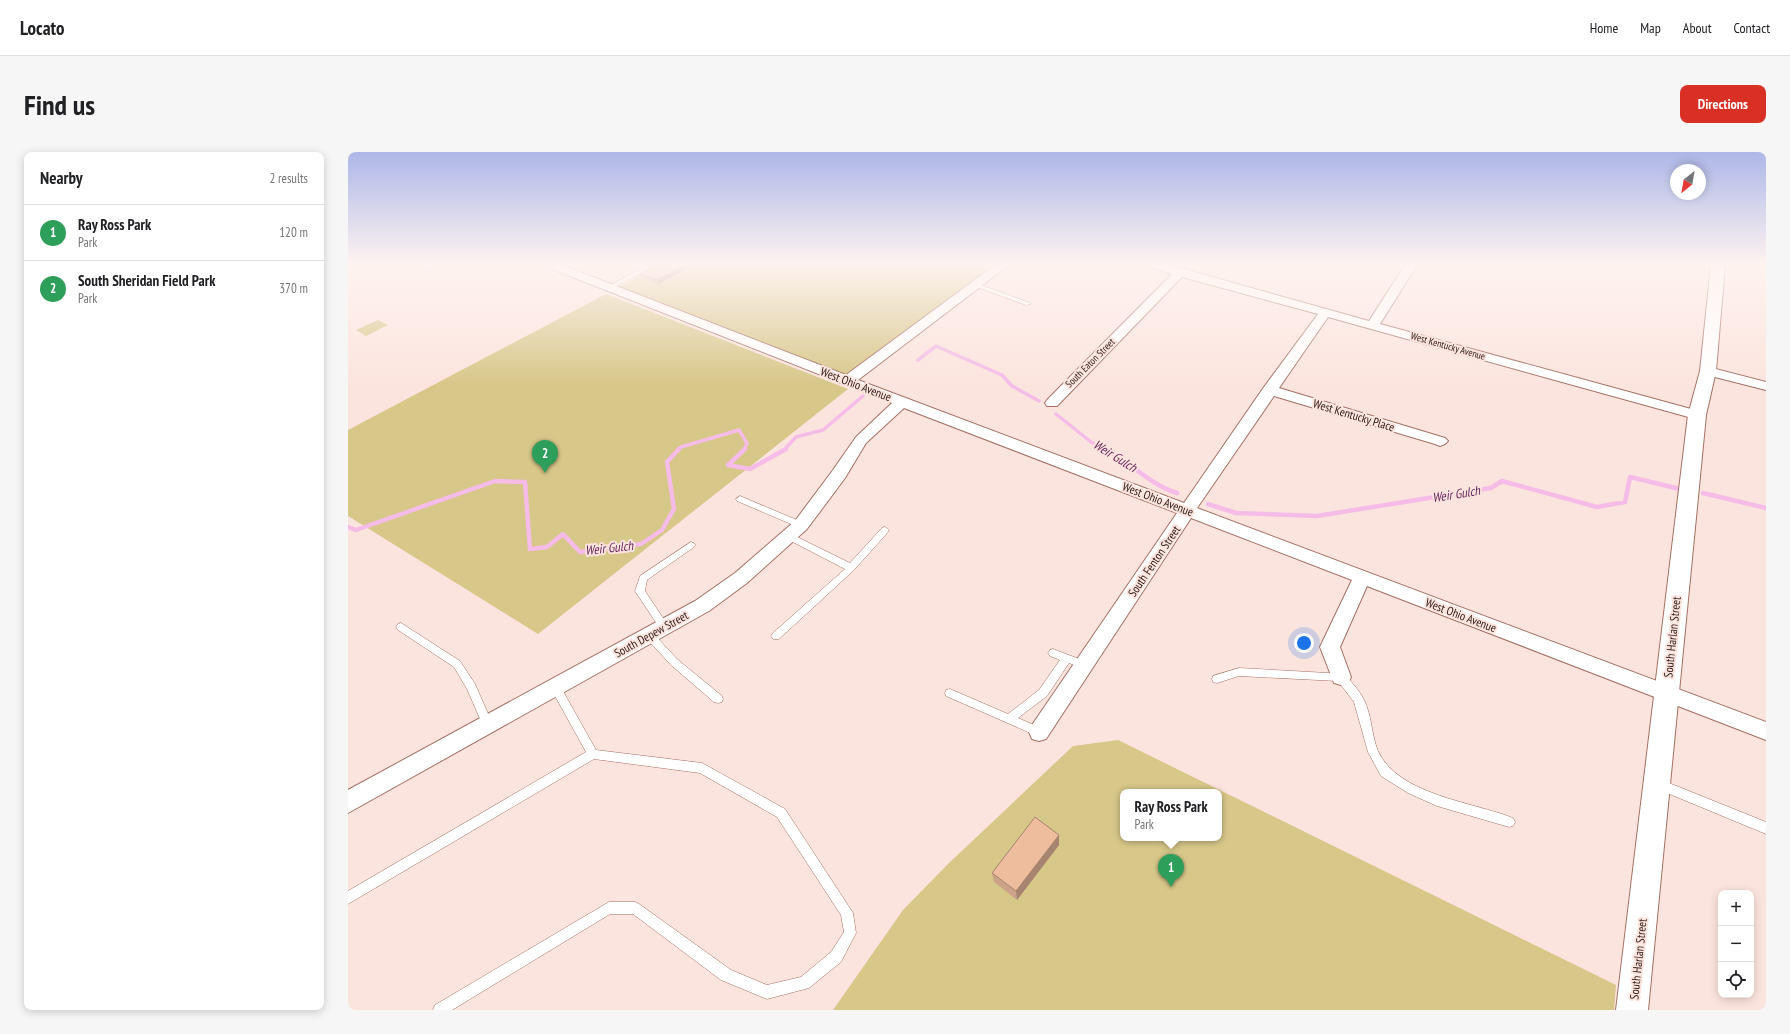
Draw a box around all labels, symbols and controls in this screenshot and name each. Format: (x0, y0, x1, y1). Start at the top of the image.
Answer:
text: Locato (20, 16, 65, 40)
text: Home (1590, 19, 1618, 37)
text: Map (1640, 19, 1661, 37)
text: About (1683, 19, 1712, 37)
text: Contact (1734, 19, 1770, 37)
button: Directions (1680, 85, 1766, 123)
text: Find us (24, 86, 95, 123)
north arrow (1670, 164, 1706, 200)
text: Nearby (40, 167, 83, 189)
text: 2 results (269, 170, 308, 187)
text: Ray Ross Park (78, 215, 151, 234)
text: 1 (50, 224, 56, 241)
text: 120 m (279, 224, 308, 241)
text: Park (78, 234, 97, 251)
text: South Sheridan Field Park (78, 271, 215, 290)
text: 2 (50, 280, 56, 297)
text: 370 m (279, 280, 308, 297)
text: Park (78, 290, 97, 307)
street label: West Kentucky Avenue (1409, 329, 1487, 363)
street label: South Eaton Street (1063, 335, 1118, 390)
street label: West Ohio Avenue (818, 364, 894, 404)
street label: West Kentucky Place (1311, 395, 1397, 435)
water label: Weir Gulch (1090, 436, 1141, 477)
pin: 2 (532, 440, 558, 473)
street label: West Ohio Avenue (1120, 479, 1196, 519)
water label: Weir Gulch (1431, 482, 1482, 506)
street label: South Fenton Street (1125, 522, 1184, 600)
water label: Weir Gulch (584, 537, 635, 559)
street label: West Ohio Avenue (1423, 595, 1499, 635)
street label: South Harlan Street (1660, 595, 1684, 678)
street label: South Depew Street (611, 607, 691, 660)
your location (1294, 633, 1314, 653)
popup (1120, 789, 1222, 841)
text: Ray Ross Park (1134, 797, 1208, 816)
text: Park (1134, 816, 1154, 833)
pin: 1 (1158, 854, 1184, 887)
map controls (1718, 890, 1754, 998)
button: + (1718, 890, 1754, 926)
street label: South Harlan Street (1626, 917, 1650, 1000)
button: − (1718, 926, 1754, 962)
button: locate (1718, 962, 1754, 998)

